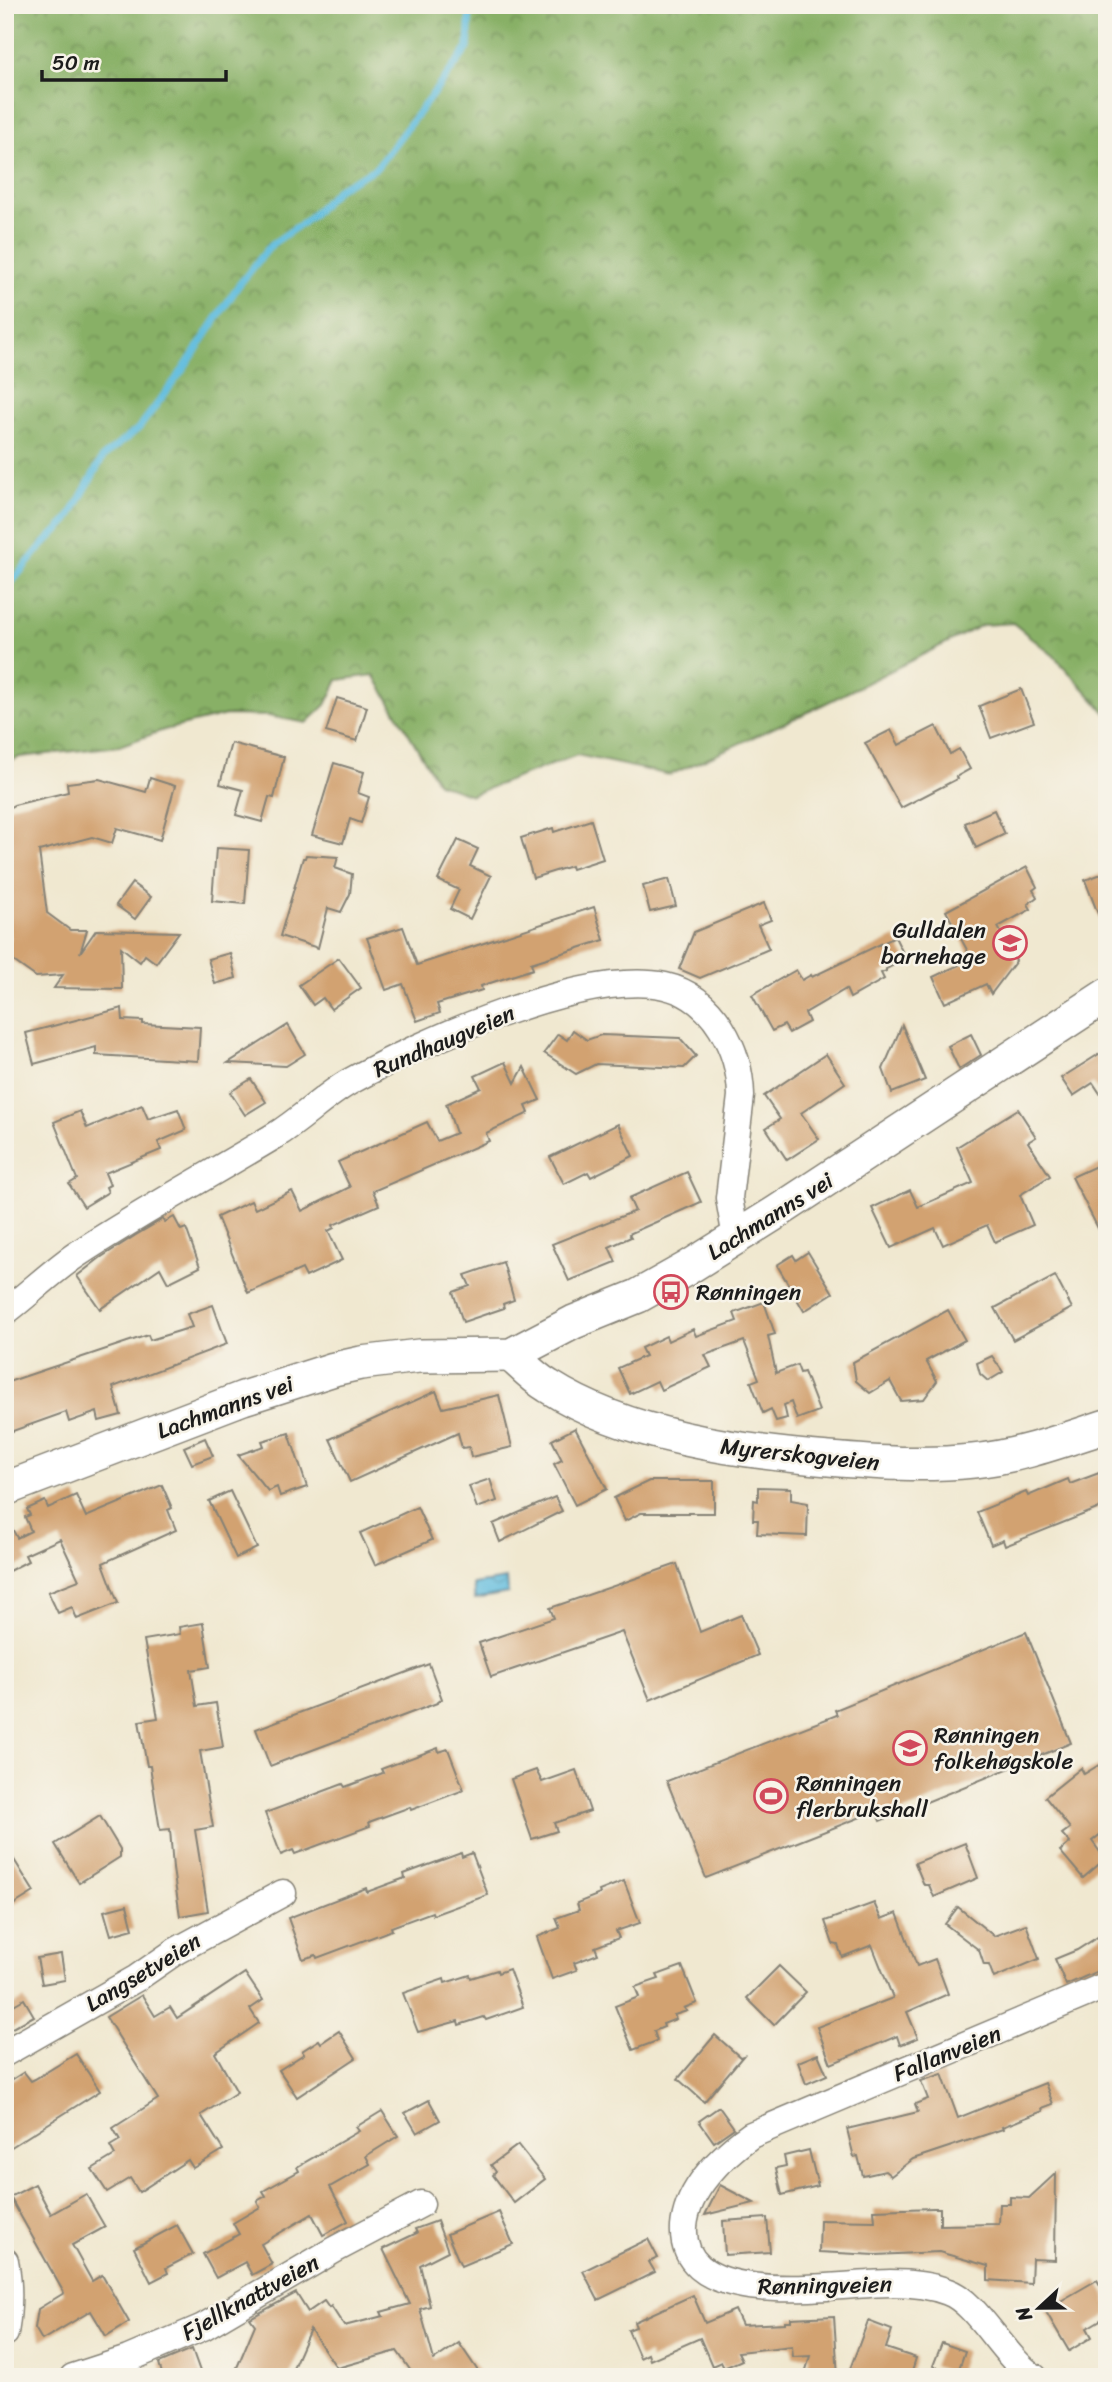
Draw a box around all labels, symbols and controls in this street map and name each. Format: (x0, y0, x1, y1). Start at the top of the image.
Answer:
scale bar (42, 38, 226, 82)
text: 50 m (52, 44, 100, 82)
place label: Gulldalen barnehage (881, 910, 986, 977)
school or university icon: Gulldalen barnehage (991, 924, 1029, 962)
street label: Rundhaugveien (367, 993, 522, 1090)
street label: Lachmanns vei (699, 1161, 842, 1272)
place label: Rønningen (696, 1272, 801, 1313)
bus stop icon: Rønningen (652, 1273, 690, 1311)
street label: Lachmanns vei (151, 1363, 300, 1451)
street label: Myrerskogveien (718, 1426, 882, 1483)
place label: Rønningen folkehøgskole (934, 1715, 1073, 1782)
school or university icon: Rønningen folkehøgskole (891, 1729, 929, 1767)
place label: Rønningen flerbrukshall (796, 1763, 928, 1830)
sports icon: Rønningen flerbrukshall (752, 1777, 790, 1815)
street label: Langsetveien (77, 1921, 210, 2023)
street label: Fallanveien (887, 2013, 1008, 2094)
street label: Fjellknattveien (174, 2243, 327, 2352)
street label: Rønningveien (758, 2264, 893, 2307)
north arrow (1004, 2274, 1074, 2344)
text: N (1006, 2301, 1042, 2327)

